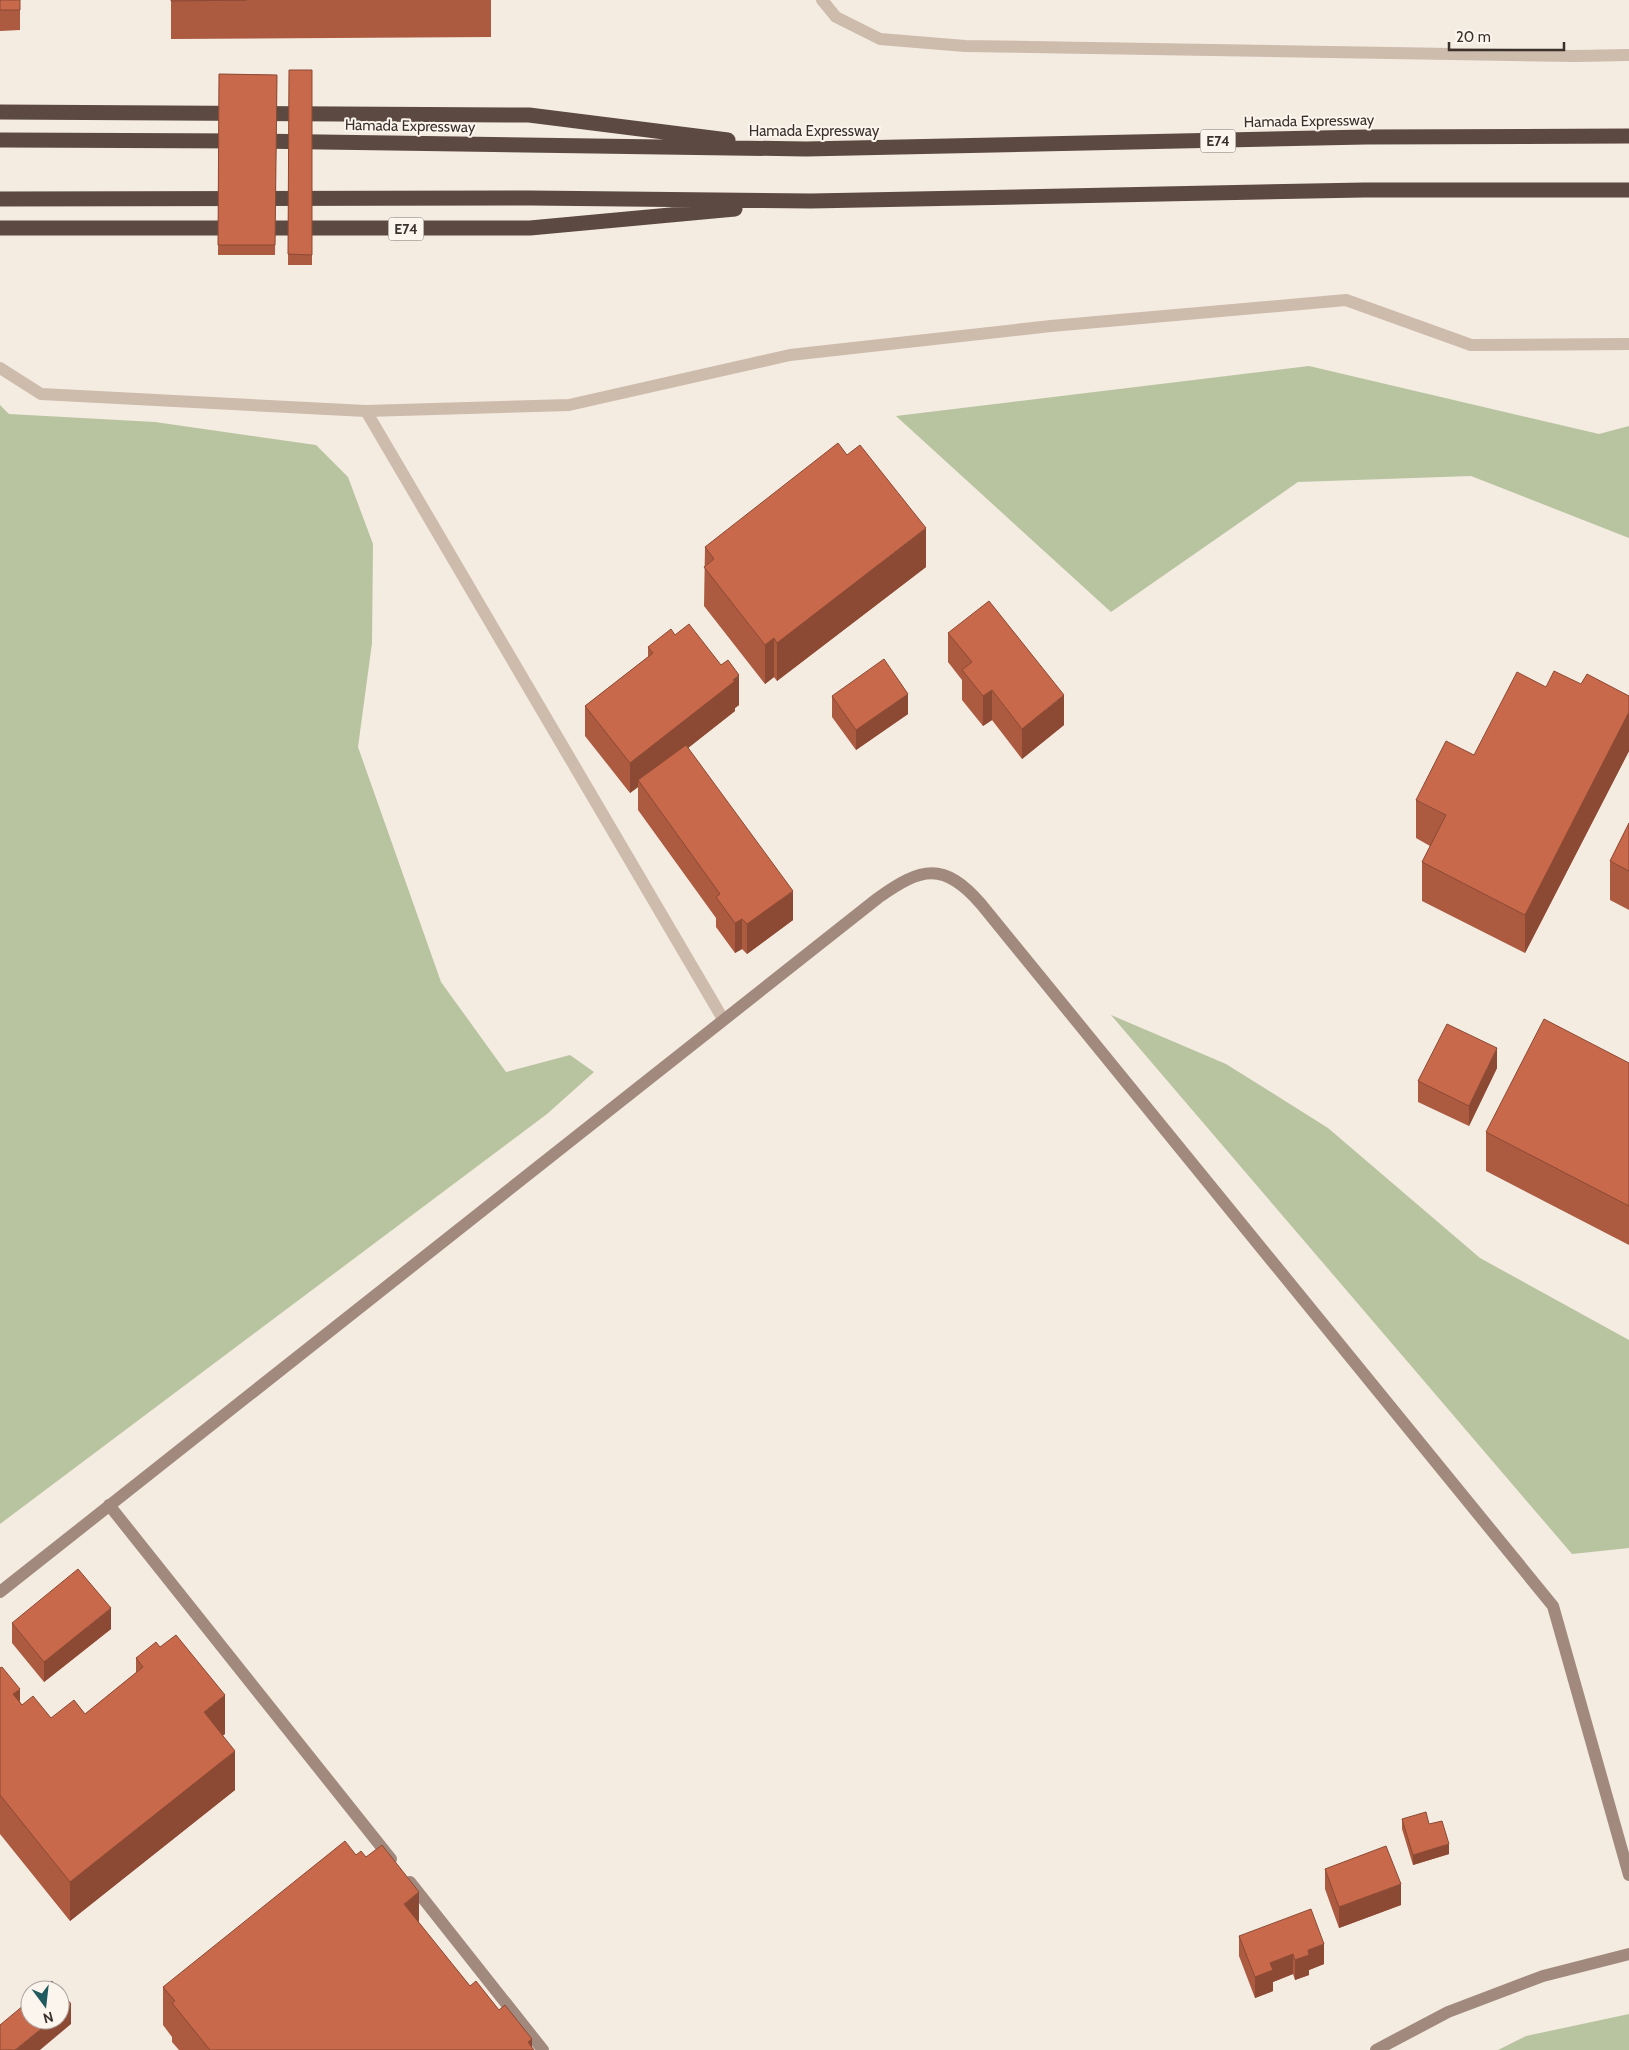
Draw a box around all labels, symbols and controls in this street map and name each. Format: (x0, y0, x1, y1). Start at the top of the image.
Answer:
scale bar (1449, 20, 1564, 52)
text: 20 m (1456, 28, 1491, 46)
street label: Hamada Expressway (1244, 111, 1375, 131)
street label: Hamada Expressway (345, 116, 476, 136)
street label: Hamada Expressway (749, 122, 880, 140)
road number: E74 (1200, 130, 1236, 152)
road number: E74 (388, 218, 424, 240)
north arrow (20, 1980, 70, 2030)
text: N (41, 2008, 55, 2028)

